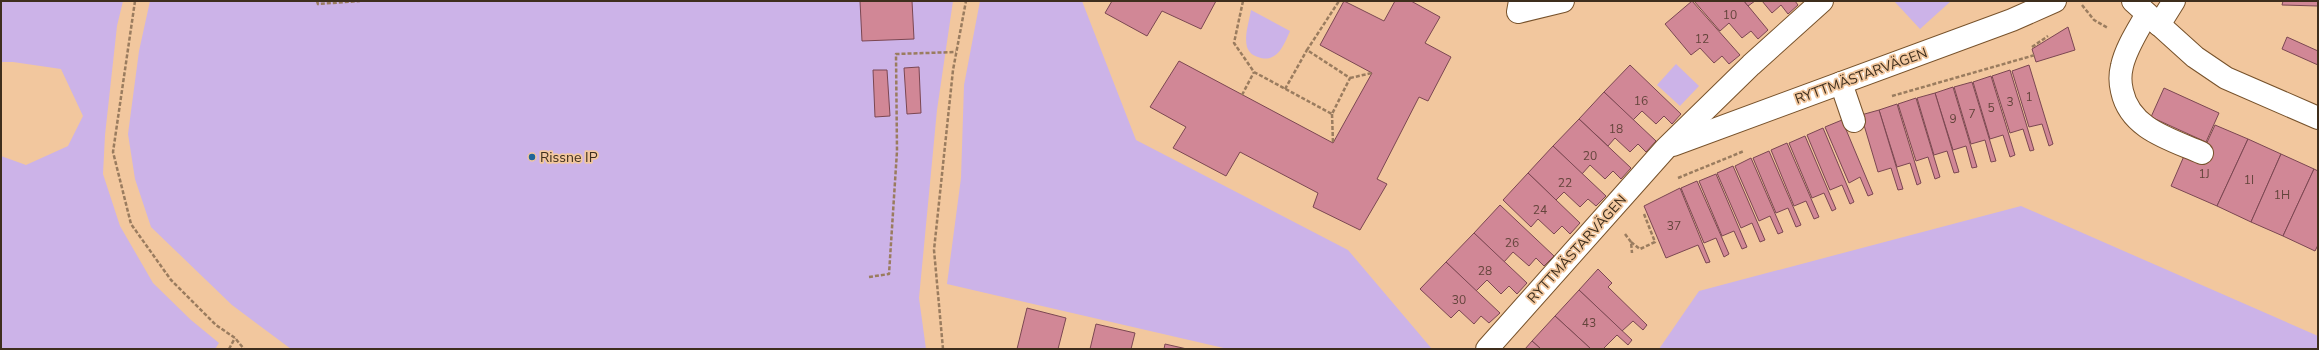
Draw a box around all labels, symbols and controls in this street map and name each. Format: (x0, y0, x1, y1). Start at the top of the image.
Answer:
house number: 10 (1723, 7, 1737, 23)
house number: 12 (1695, 31, 1709, 47)
street label: RYTTMÄSTARVÄGEN (1792, 43, 1930, 109)
house number: 1 (2025, 89, 2033, 105)
house number: 16 (1634, 93, 1648, 109)
house number: 3 (2006, 94, 2014, 110)
house number: 5 (1987, 100, 1995, 116)
house number: 7 (1968, 106, 1976, 122)
house number: 9 (1949, 111, 1957, 127)
house number: 18 (1609, 121, 1623, 137)
place label: Rissne IP (540, 148, 598, 167)
house number: 20 (1583, 148, 1597, 164)
marker: Rissne IP (527, 152, 537, 162)
house number: 1J (2198, 166, 2210, 182)
house number: 1I (2244, 172, 2254, 188)
house number: 22 (1558, 175, 1572, 191)
house number: 1H (2274, 187, 2290, 203)
street label: RYTTMÄSTARVÄGEN (1523, 191, 1631, 307)
house number: 24 (1533, 202, 1547, 218)
house number: 37 (1667, 218, 1681, 234)
house number: 26 (1505, 235, 1519, 251)
house number: 28 (1478, 263, 1492, 279)
house number: 30 (1452, 292, 1466, 308)
house number: 43 (1582, 315, 1596, 331)

